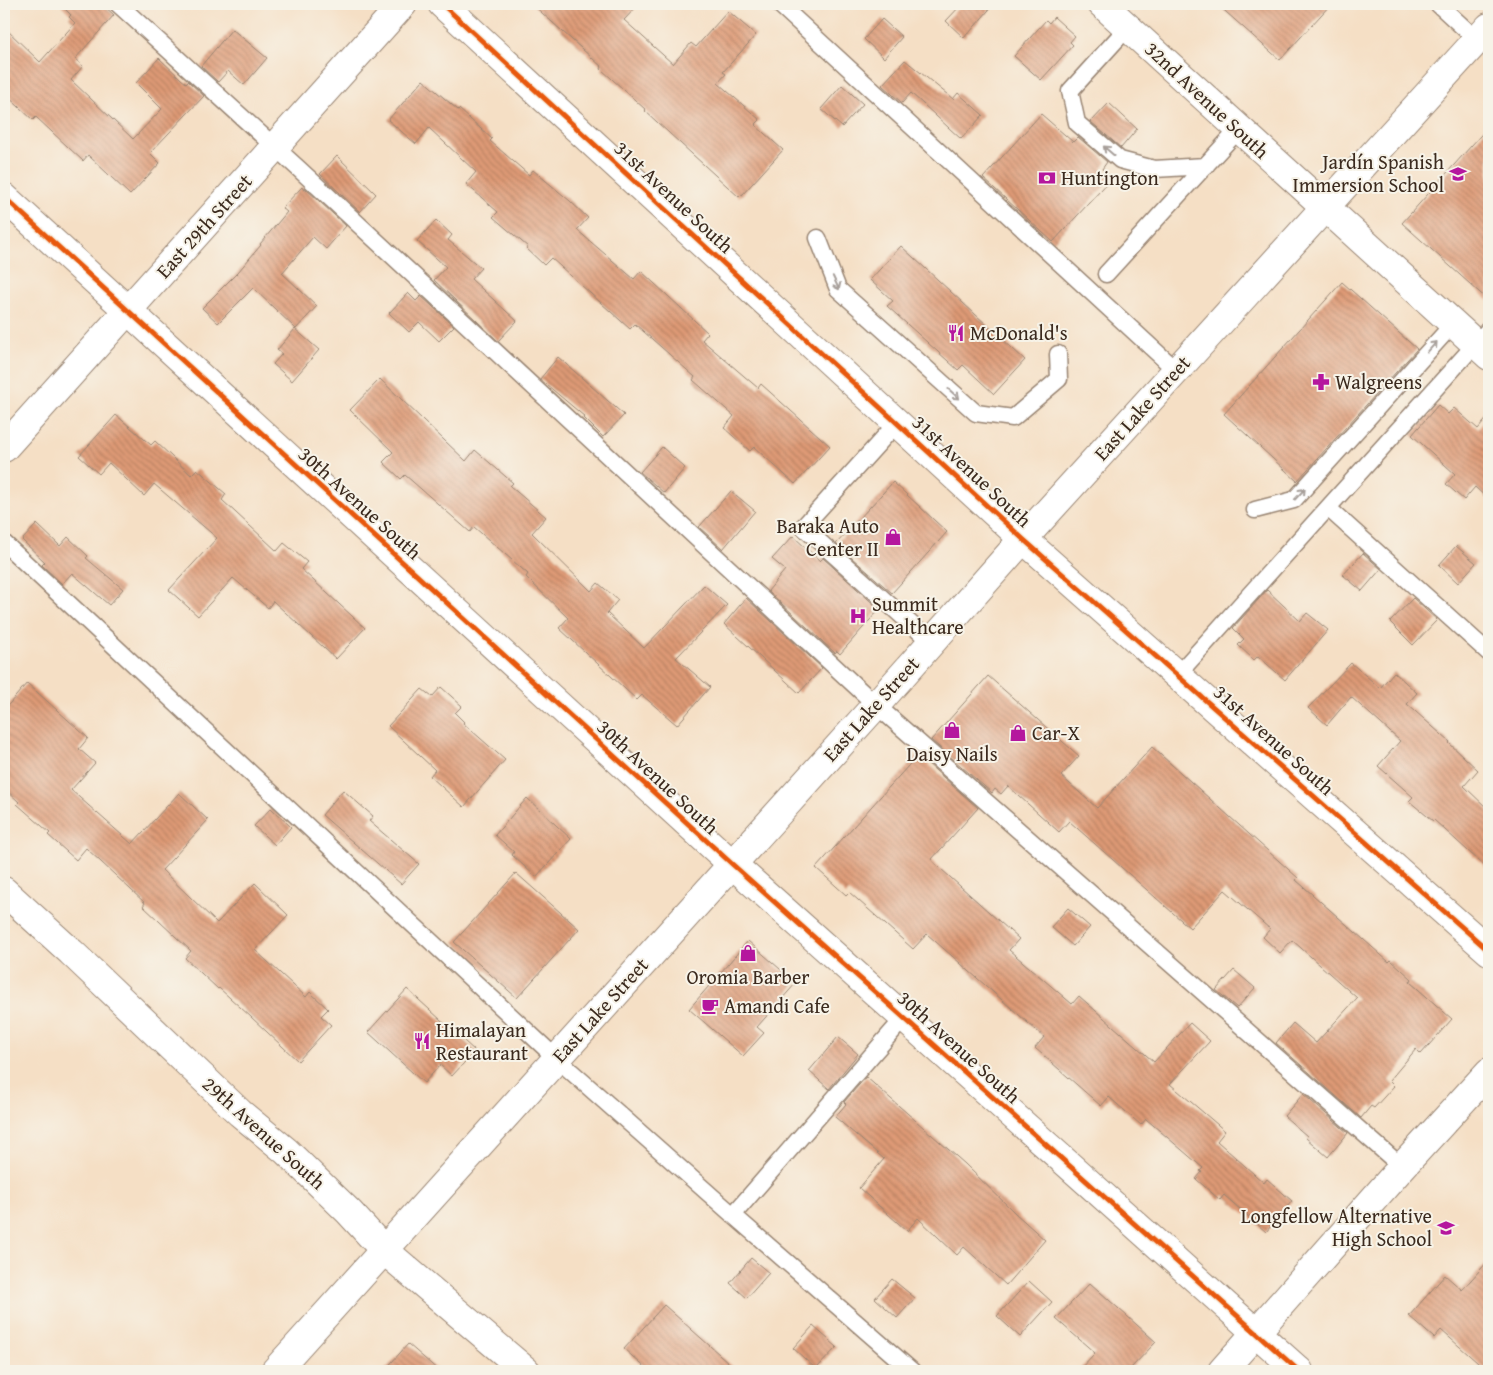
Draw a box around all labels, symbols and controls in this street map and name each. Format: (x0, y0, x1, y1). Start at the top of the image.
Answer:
street label: 32nd Avenue South (1139, 34, 1276, 165)
street label: 31st Avenue South (608, 134, 740, 260)
one-way arrow (1103, 146, 1116, 157)
place label: Jardín Spanish Immersion School (1293, 147, 1444, 199)
place label: Huntington (1061, 163, 1159, 192)
school or university icon: Jardín Spanish Immersion School (1448, 164, 1468, 184)
street label: East 29th Street (149, 167, 258, 284)
bank icon: Huntington (1037, 168, 1057, 188)
one-way arrow (832, 276, 842, 291)
place label: McDonald's (970, 318, 1068, 347)
restaurant icon: McDonald's (946, 323, 966, 343)
one-way arrow (1426, 341, 1438, 354)
street label: East Lake Street (1087, 349, 1197, 467)
place label: Walgreens (1335, 367, 1422, 396)
pharmacy icon: Walgreens (1311, 372, 1331, 392)
one-way arrow (948, 388, 961, 400)
street label: 31st Avenue South (906, 408, 1038, 534)
street label: 30th Avenue South (292, 439, 428, 566)
one-way arrow (1294, 487, 1305, 500)
place label: Baraka Auto Center II (776, 511, 879, 563)
shop icon: Baraka Auto Center II (883, 527, 903, 547)
place label: Summit Healthcare (872, 589, 964, 641)
hospital icon: Summit Healthcare (848, 606, 868, 626)
street label: East Lake Street (816, 650, 926, 768)
street label: 31st Avenue South (1208, 677, 1341, 802)
street label: 30th Avenue South (591, 713, 726, 841)
place label: Car-X (1032, 718, 1080, 747)
shop icon: Daisy Nails (942, 720, 962, 740)
shop icon: Car-X (1008, 723, 1028, 743)
place label: Daisy Nails (906, 739, 998, 768)
shop icon: Oromia Barber (738, 943, 758, 963)
street label: East Lake Street (545, 951, 655, 1069)
place label: Oromia Barber (686, 962, 810, 991)
street label: 30th Avenue South (891, 983, 1027, 1110)
place label: Amandi Cafe (724, 991, 830, 1020)
cafe icon: Amandi Cafe (700, 996, 720, 1016)
place label: Himalayan Restaurant (436, 1015, 528, 1067)
restaurant icon: Himalayan Restaurant (412, 1031, 432, 1051)
street label: 29th Avenue South (196, 1069, 332, 1196)
place label: Longfellow Alternative High School (1241, 1201, 1432, 1253)
school or university icon: Longfellow Alternative High School (1436, 1218, 1456, 1238)

